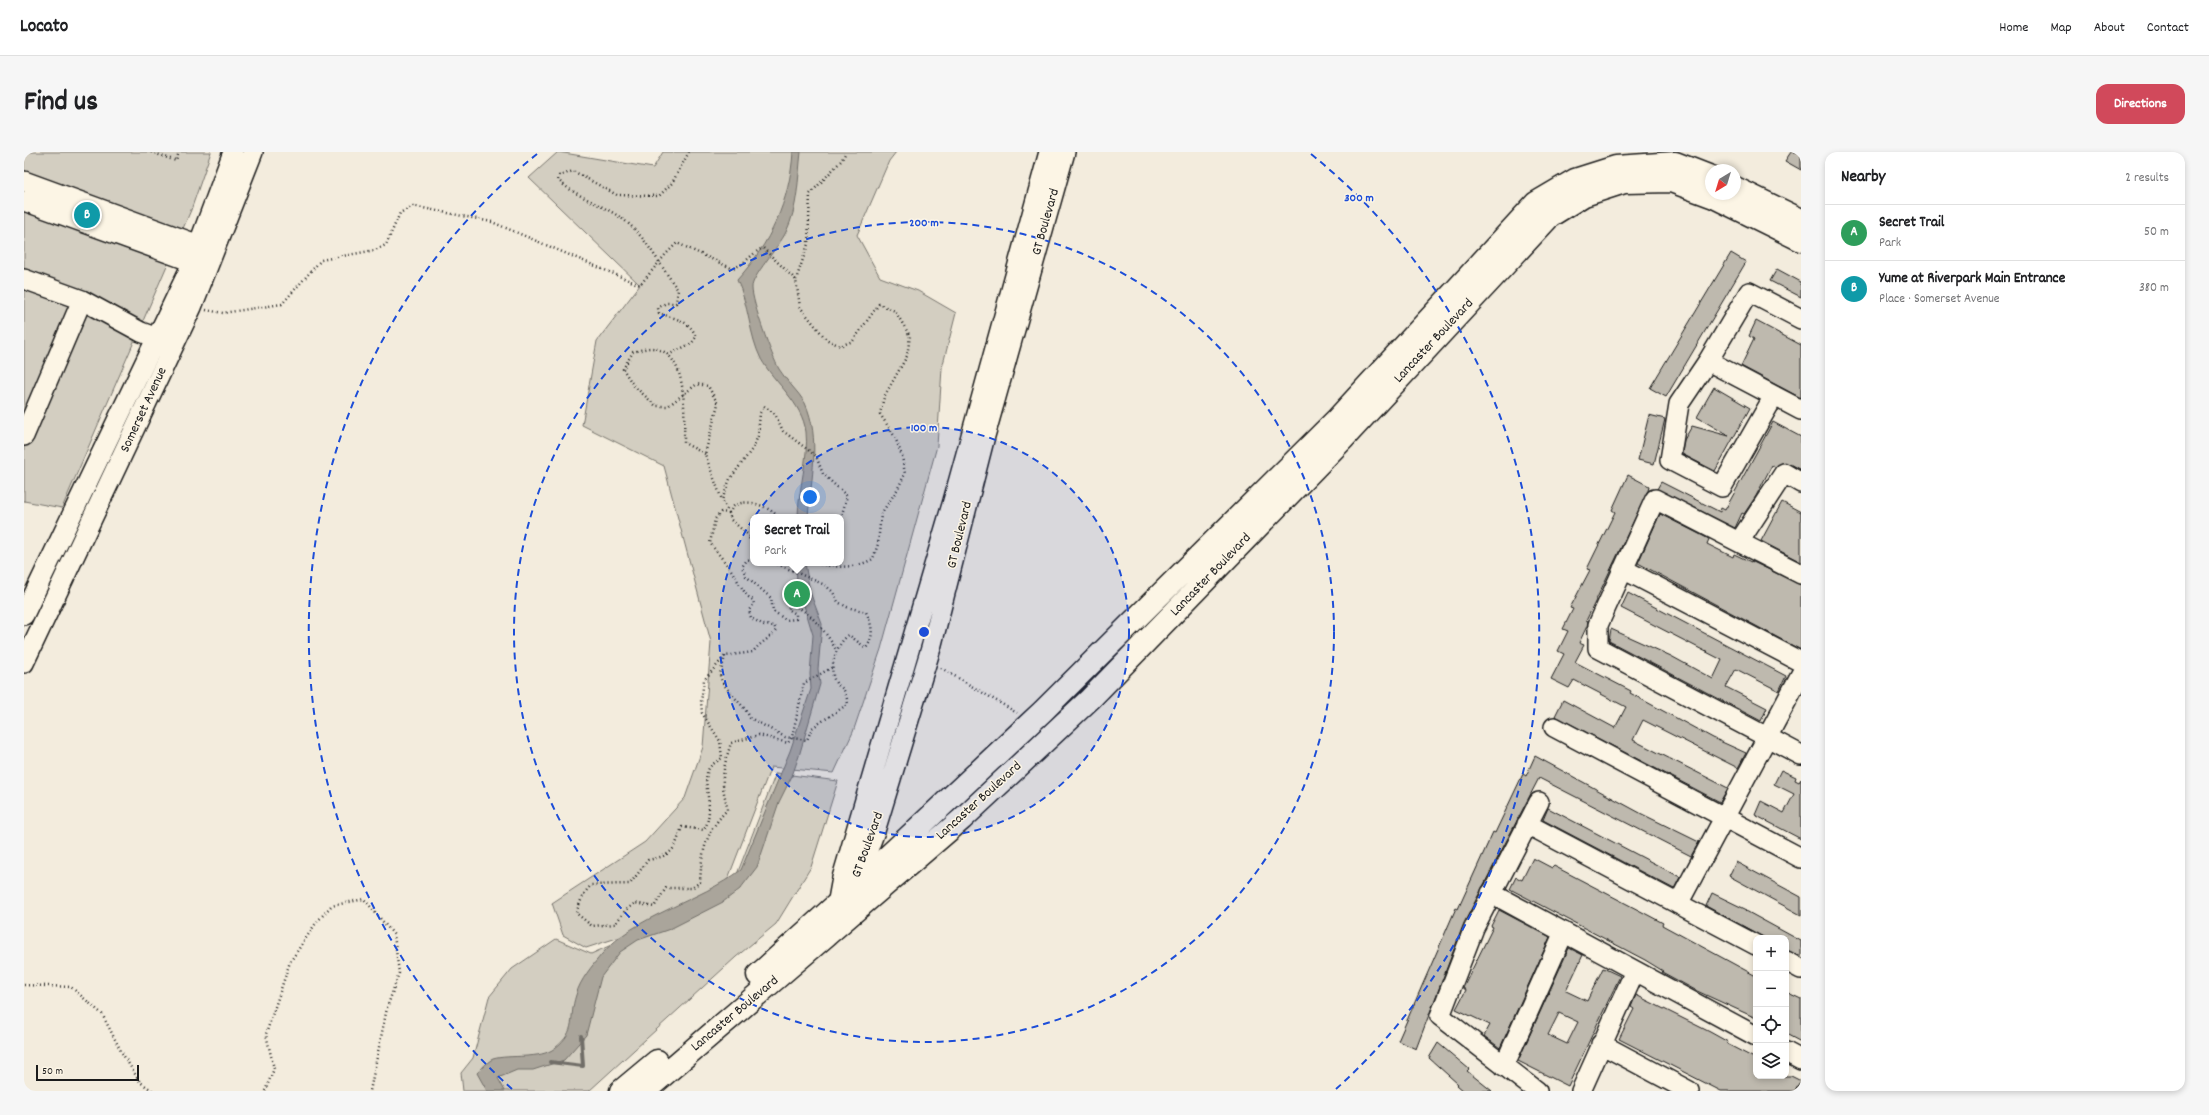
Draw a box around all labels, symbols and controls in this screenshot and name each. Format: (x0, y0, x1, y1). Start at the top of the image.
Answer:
text: Locato (20, 14, 68, 41)
text: Home (1999, 18, 2028, 38)
text: Map (2050, 18, 2072, 38)
text: About (2094, 18, 2125, 38)
text: Contact (2147, 18, 2189, 38)
text: Find us (24, 84, 98, 124)
button: Directions (2096, 84, 2185, 124)
north arrow (1705, 164, 1741, 200)
text: Nearby (1841, 166, 1885, 190)
text: 2 results (2125, 169, 2169, 188)
street label: GT Boulevard (1027, 186, 1065, 258)
text: 300 m (1344, 190, 1374, 207)
pin: B (74, 200, 100, 230)
text: Secret Trail (1879, 212, 1944, 234)
text: 200 m (909, 215, 939, 232)
text: A (1850, 223, 1858, 242)
text: 50 m (2144, 223, 2169, 242)
text: Park (1879, 234, 1901, 253)
text: Yume at Riverpark Main Entrance (1879, 268, 2065, 290)
text: B (1851, 279, 1857, 298)
text: 380 m (2139, 279, 2169, 298)
text: Place · Somerset Avenue (1879, 290, 2000, 309)
street label: Lancaster Boulevard (1389, 294, 1479, 388)
street label: Somerset Avenue (115, 364, 173, 456)
text: 100 m (911, 420, 937, 437)
your location (800, 487, 820, 507)
street label: GT Boulevard (942, 499, 978, 571)
popup (750, 514, 844, 566)
text: Secret Trail (764, 520, 830, 542)
street label: Lancaster Boulevard (1166, 529, 1256, 621)
text: Park (764, 542, 787, 561)
pin: A (784, 579, 810, 609)
centre of rings (917, 625, 931, 639)
street label: Lancaster Boulevard (932, 757, 1026, 845)
street label: GT Boulevard (847, 809, 889, 881)
map controls (1753, 935, 1789, 1079)
button: + (1753, 935, 1789, 971)
street label: Lancaster Boulevard (687, 971, 783, 1057)
button: − (1753, 971, 1789, 1007)
button: locate (1753, 1007, 1789, 1043)
button: layers (1753, 1043, 1789, 1079)
scale bar (36, 1063, 139, 1082)
text: 50 m (42, 1064, 63, 1080)

